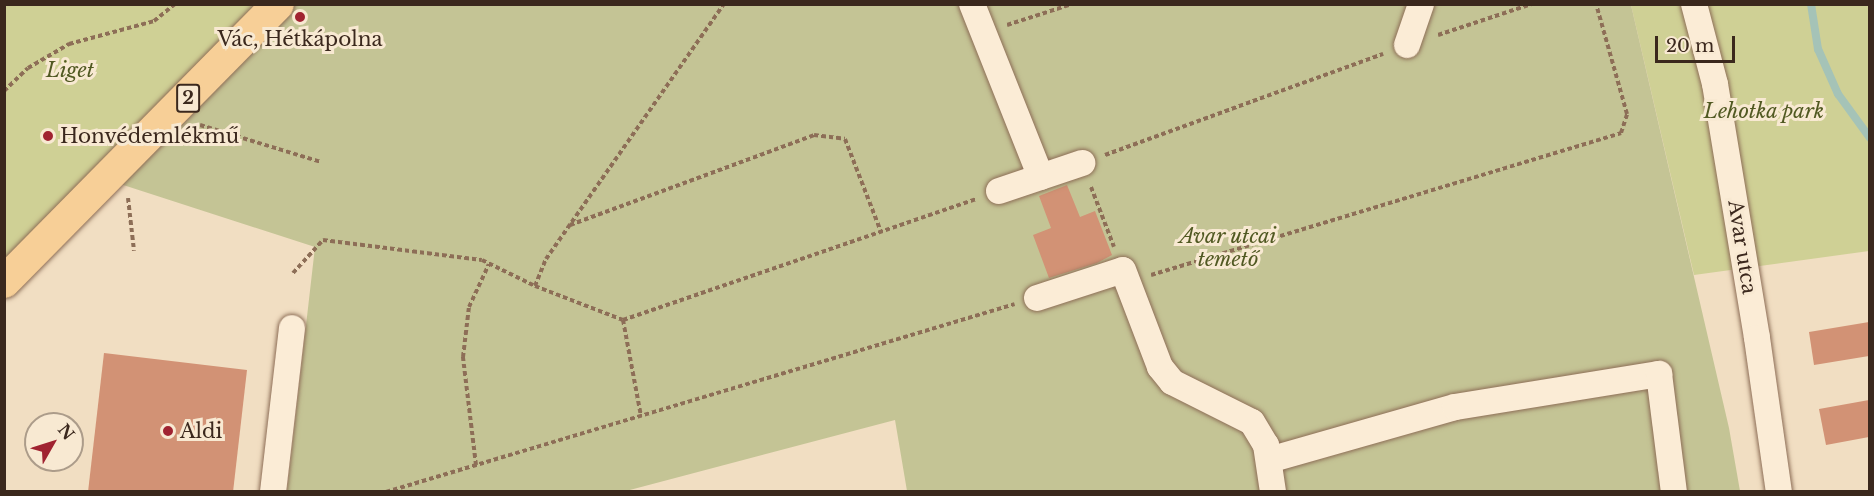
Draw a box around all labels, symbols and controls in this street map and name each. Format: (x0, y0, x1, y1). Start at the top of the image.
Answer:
marker: Vác, Hétkápolna (293, 10, 307, 24)
scale bar (1658, 24, 1738, 62)
place label: Vác, Hétkápolna (217, 27, 383, 51)
text: 20 m (1666, 35, 1714, 57)
park label: Liget (46, 58, 94, 82)
road number: 2 (176, 83, 200, 113)
park label: Lehotka park (1703, 99, 1825, 123)
place label: Honvédemlékmű (60, 124, 239, 148)
marker: Honvédemlékmű (41, 129, 55, 143)
street label: Avar utca (1723, 198, 1761, 296)
park label: Avar utcai temető (1179, 224, 1277, 271)
north arrow (24, 412, 84, 472)
place label: Aldi (180, 419, 222, 443)
text: N (54, 420, 79, 444)
marker: Aldi (161, 424, 175, 438)

